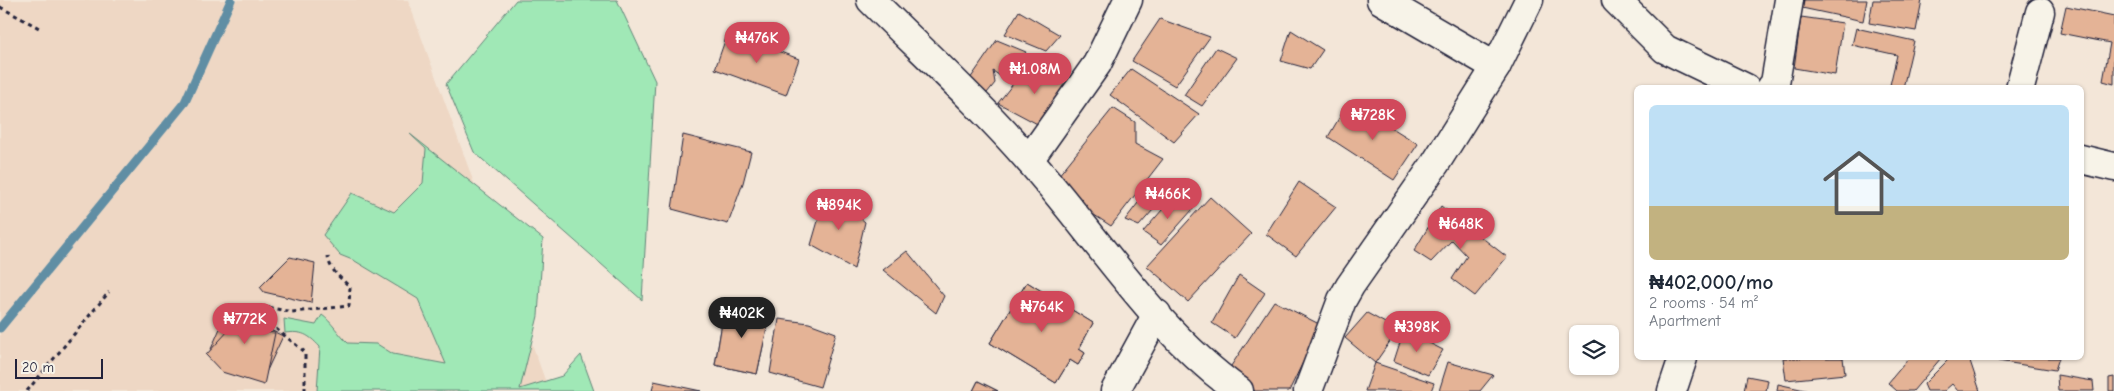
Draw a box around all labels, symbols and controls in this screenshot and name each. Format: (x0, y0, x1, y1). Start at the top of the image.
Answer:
pin: ₦476K (722, 22, 792, 64)
text: ₦476K (736, 29, 778, 47)
pin: ₦1.08M (994, 52, 1076, 95)
text: ₦1.08M (1010, 60, 1060, 78)
pin: ₦728K (1338, 98, 1408, 141)
text: ₦728K (1351, 106, 1395, 124)
icon: home (1814, 138, 1904, 228)
pin: ₦466K (1133, 178, 1203, 220)
text: ₦466K (1146, 185, 1190, 203)
pin: ₦894K (804, 188, 874, 231)
text: ₦894K (817, 196, 861, 214)
pin: ₦648K (1426, 208, 1496, 250)
text: ₦648K (1439, 215, 1483, 233)
text: ₦402,000/mo (1649, 270, 1773, 294)
pin: ₦764K (1007, 290, 1077, 333)
text: 2 rooms · 54 m² (1649, 294, 1758, 312)
pin: ₦402K (707, 296, 777, 339)
text: ₦764K (1021, 298, 1063, 316)
pin: ₦772K (210, 302, 280, 345)
text: ₦402K (719, 304, 765, 322)
text: ₦772K (224, 310, 266, 328)
pin: ₦398K (1382, 310, 1452, 353)
text: Apartment (1649, 312, 1721, 330)
text: ₦398K (1394, 318, 1440, 336)
map controls (1569, 325, 1619, 375)
button: layers (1569, 325, 1619, 375)
scale bar (15, 356, 102, 379)
text: 20 m (22, 359, 54, 376)

